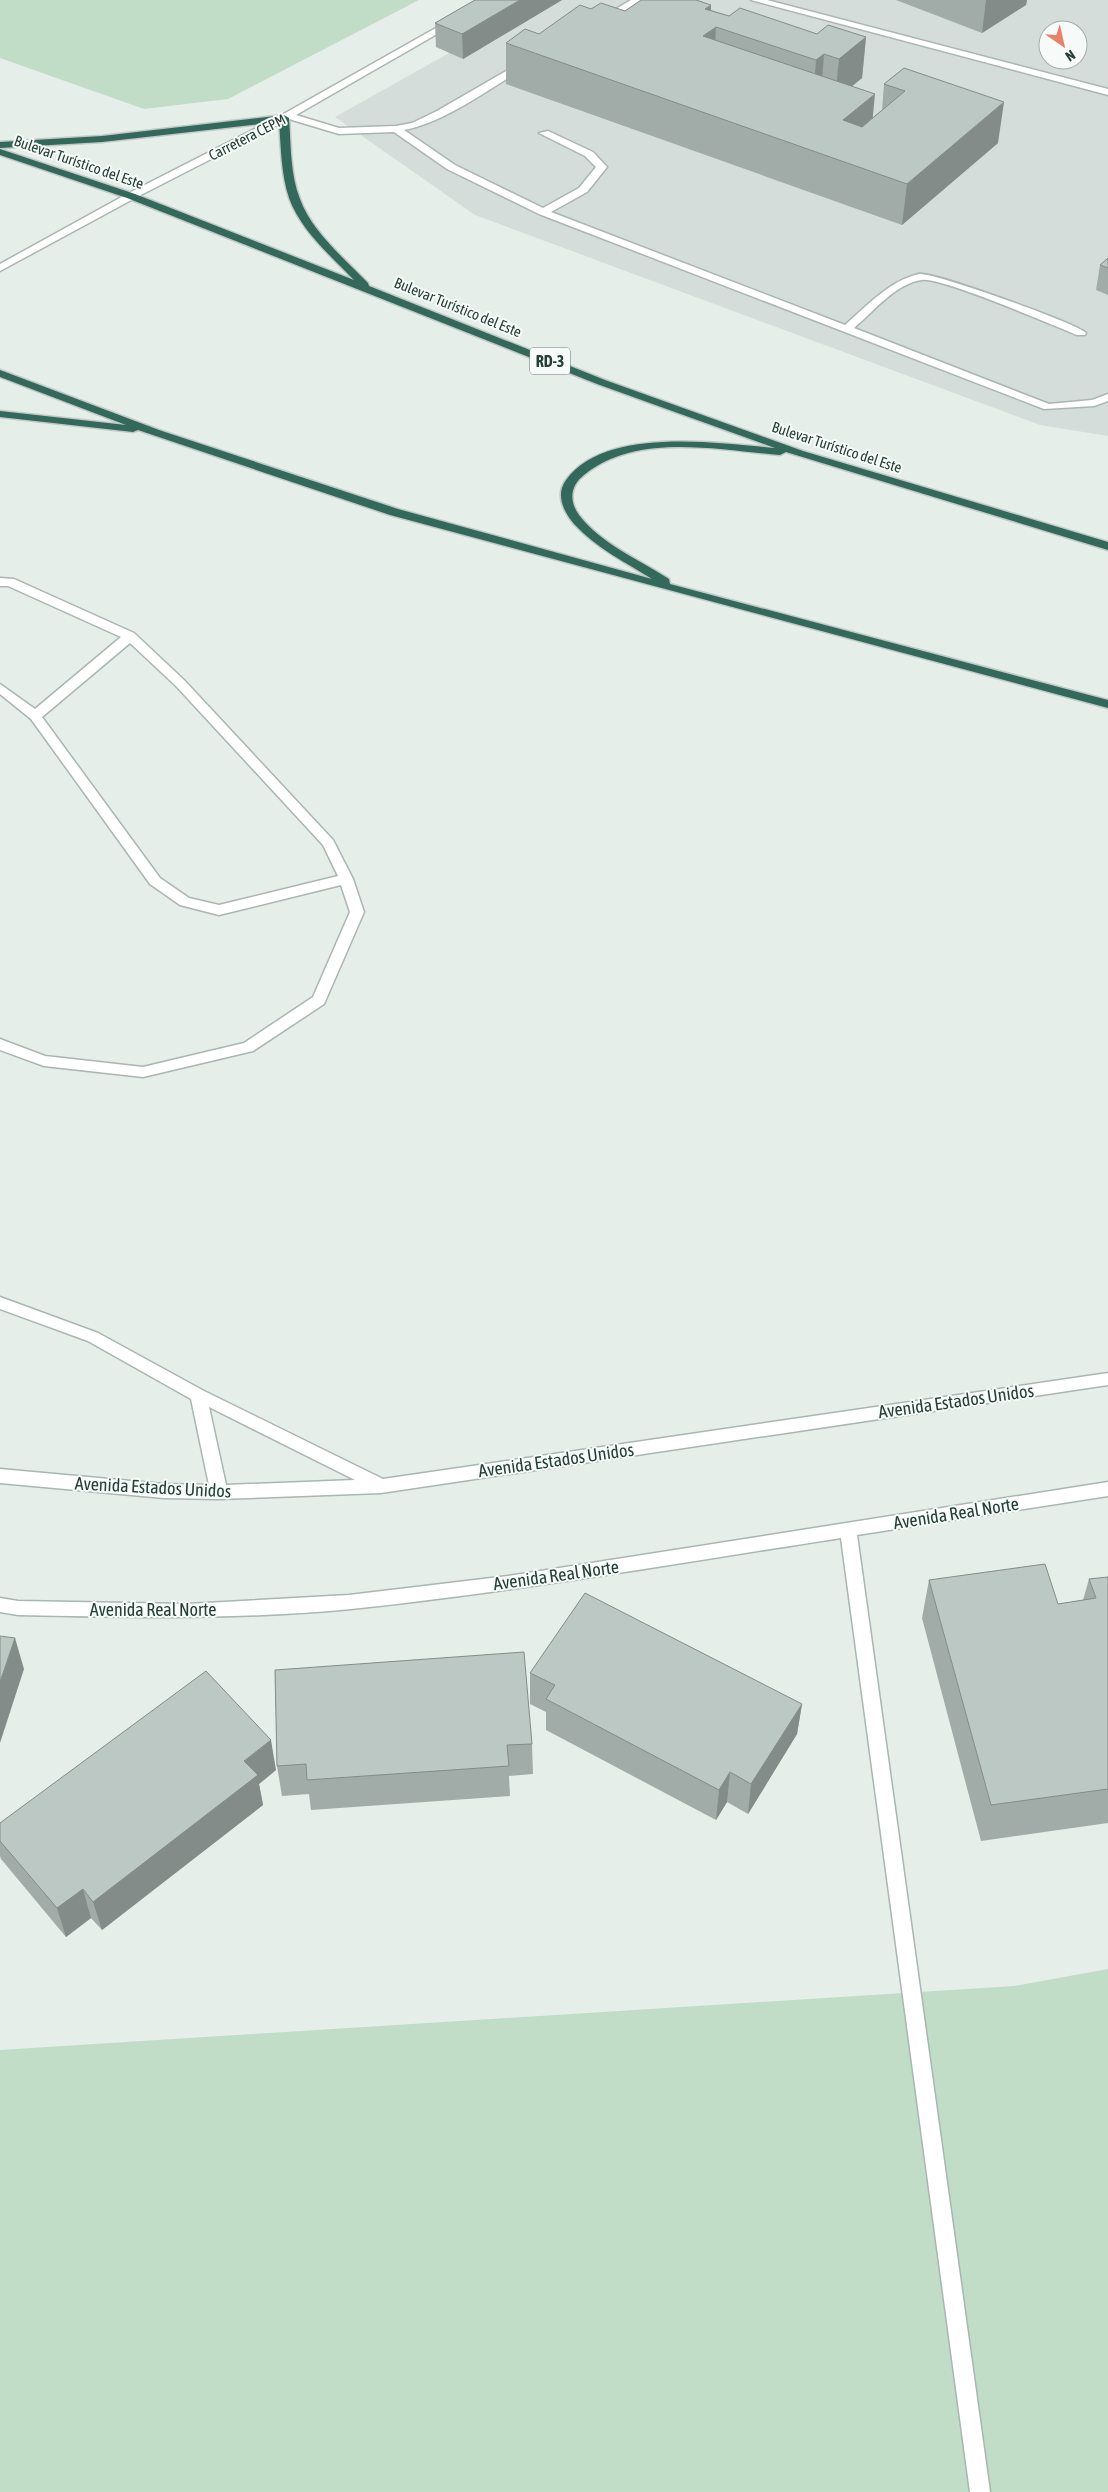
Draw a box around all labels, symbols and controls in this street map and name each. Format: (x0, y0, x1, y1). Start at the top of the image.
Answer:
north arrow (1038, 20, 1088, 70)
text: N (1062, 47, 1078, 65)
street label: Carretera CEPM (206, 110, 288, 164)
street label: Bulevar Turístico del Este (12, 132, 146, 192)
street label: Bulevar Turístico del Este (392, 274, 524, 340)
road number: RD-3 (530, 348, 570, 374)
street label: Bulevar Turístico del Este (770, 418, 904, 476)
street label: Avenida Estados Unidos (877, 1380, 1035, 1422)
street label: Avenida Estados Unidos (477, 1439, 635, 1481)
street label: Avenida Estados Unidos (74, 1472, 232, 1502)
street label: Avenida Real Norte (892, 1493, 1020, 1533)
street label: Avenida Real Norte (492, 1556, 620, 1594)
street label: Avenida Real Norte (90, 1599, 216, 1620)

